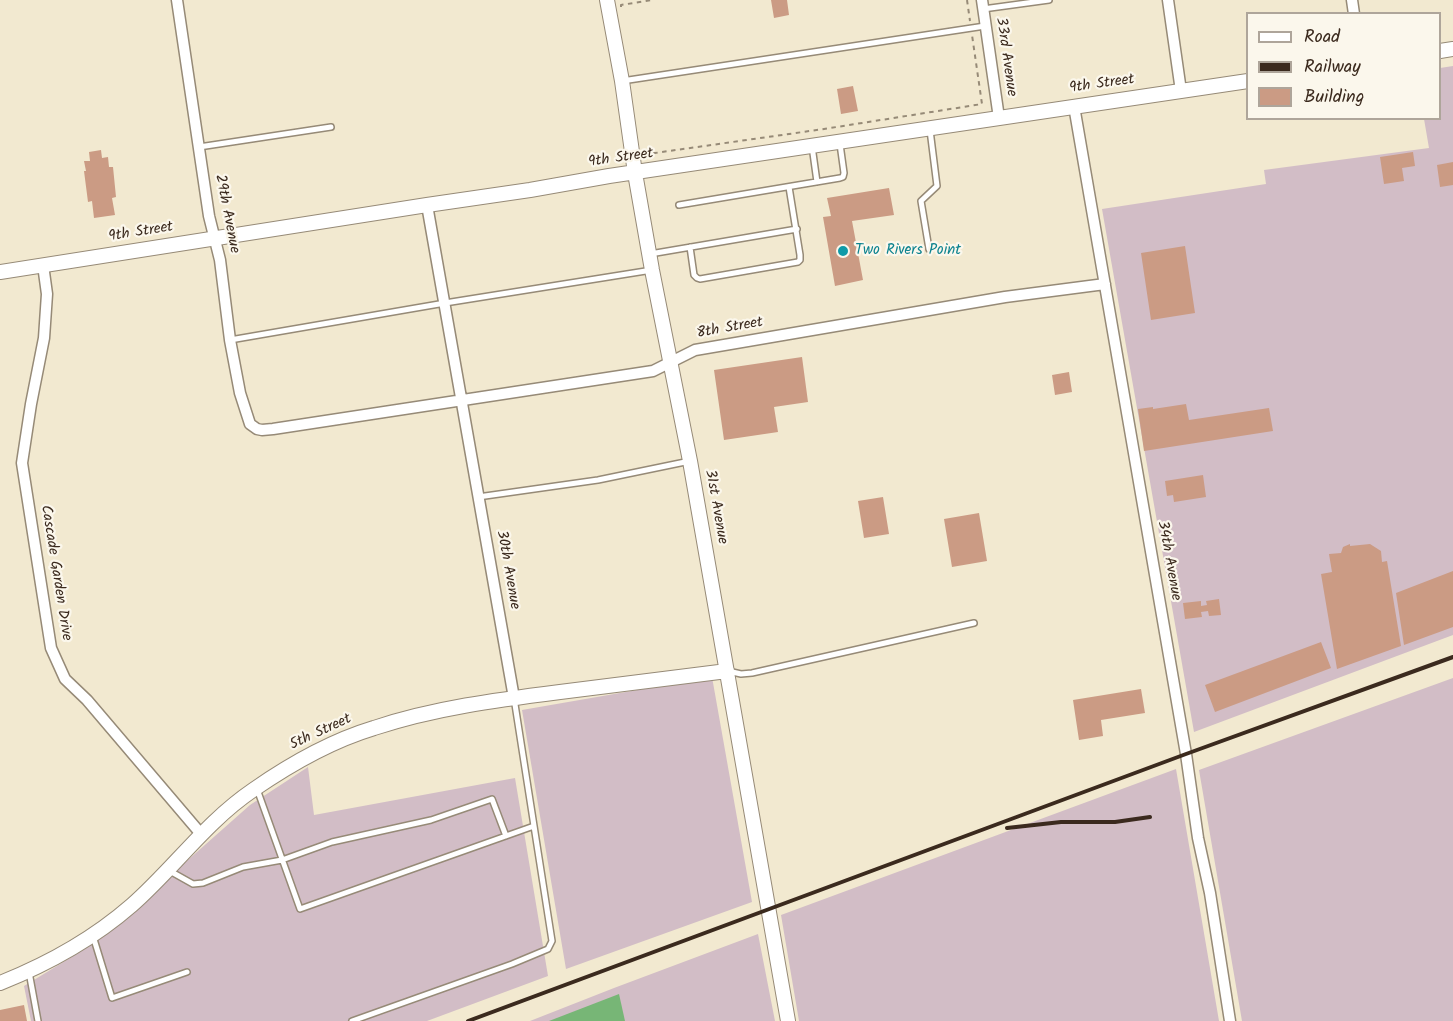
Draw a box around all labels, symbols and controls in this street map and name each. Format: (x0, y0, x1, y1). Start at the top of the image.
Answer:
legend (1246, 12, 1441, 120)
street label: 33rd Avenue (991, 16, 1019, 98)
text: Road (1304, 23, 1340, 52)
text: Railway (1304, 53, 1361, 82)
street label: 9th Street (1068, 72, 1136, 98)
text: Building (1304, 83, 1364, 112)
street label: 9th Street (587, 146, 655, 172)
street label: 29th Avenue (210, 173, 242, 255)
street label: 9th Street (107, 219, 175, 247)
place label: Two Rivers Point (855, 242, 961, 260)
marker: Two Rivers Point (836, 244, 850, 258)
street label: 8th Street (695, 314, 765, 344)
street label: 31st Avenue (700, 468, 730, 546)
street label: Cascade Garden Drive (35, 504, 75, 642)
street label: 34th Avenue (1152, 520, 1184, 602)
street label: 30th Avenue (491, 529, 523, 611)
street label: 5th Street (287, 711, 355, 755)

